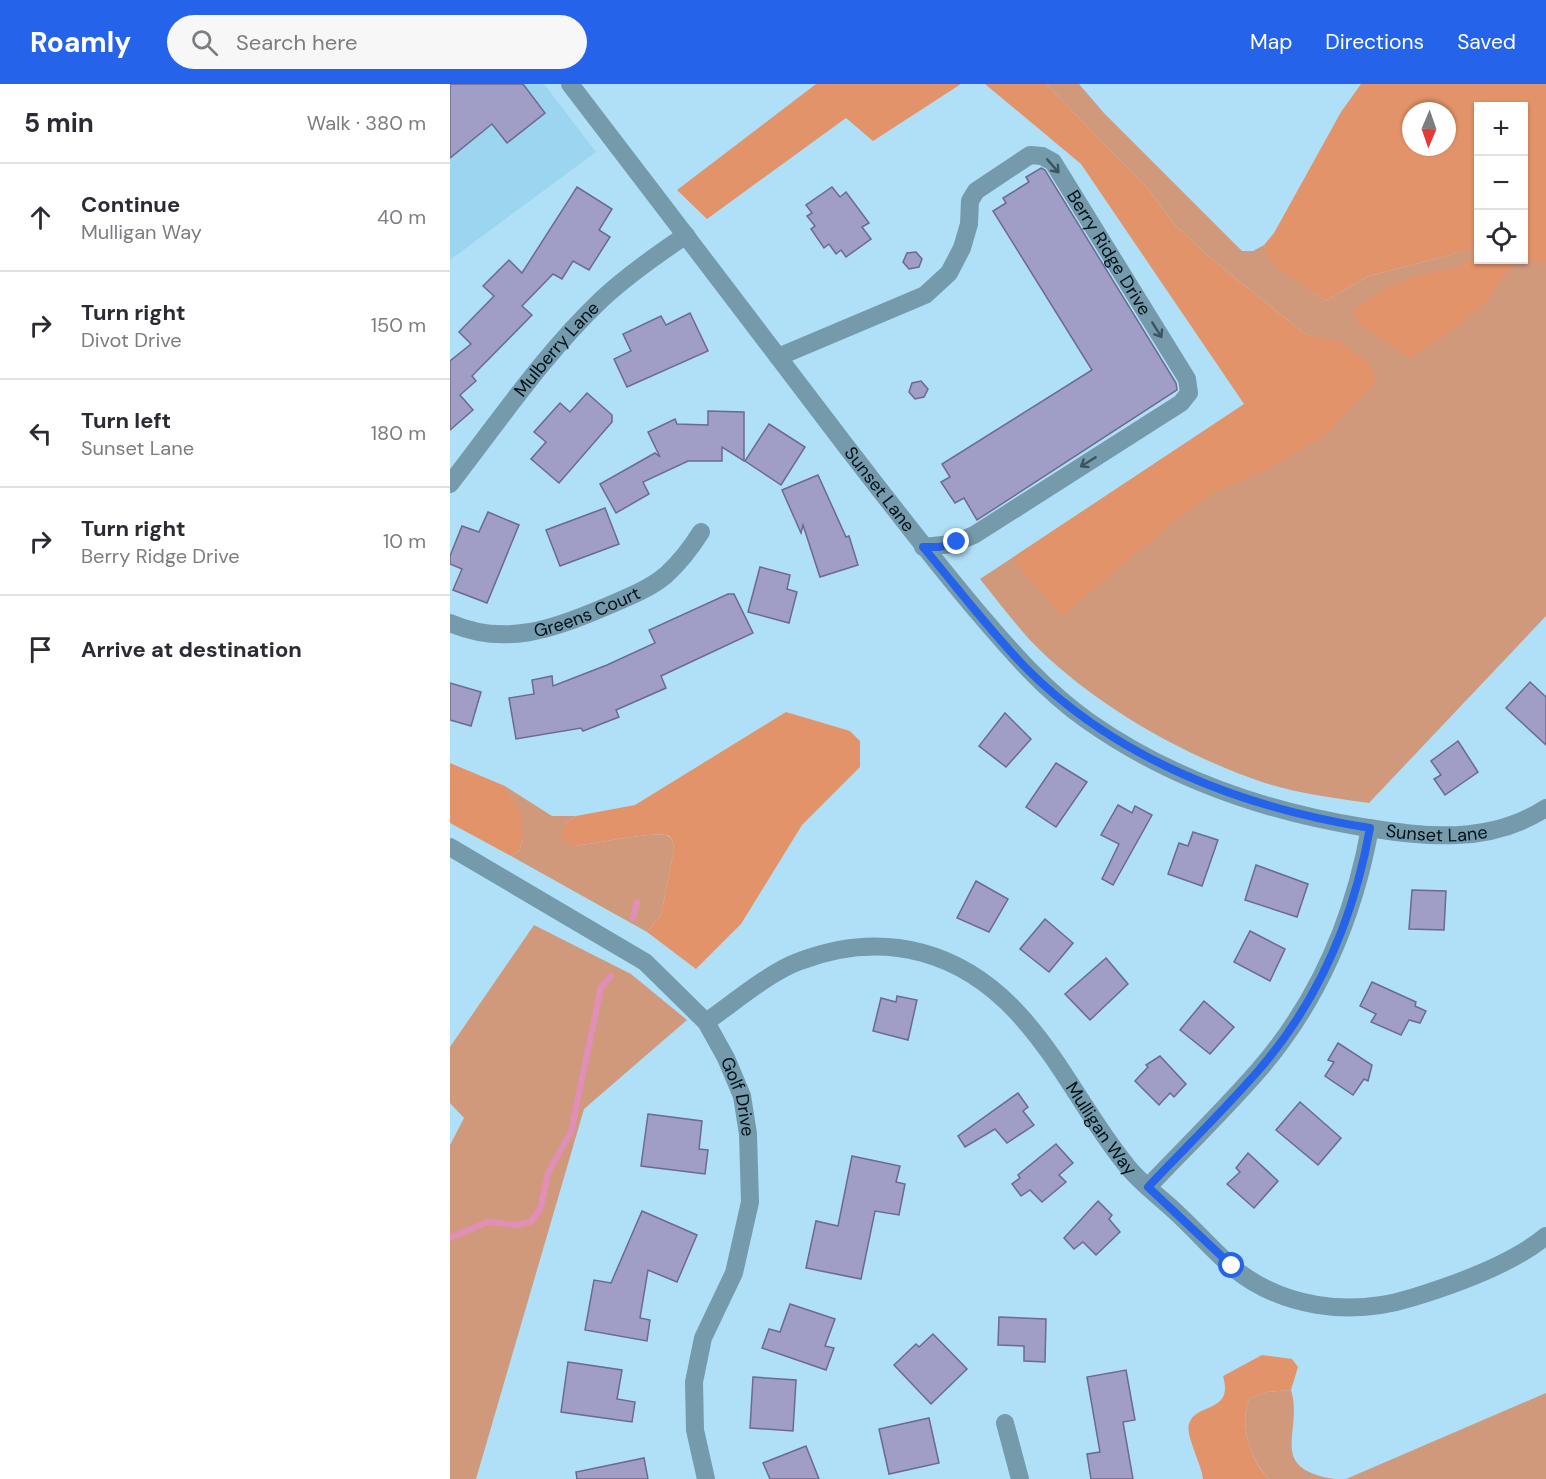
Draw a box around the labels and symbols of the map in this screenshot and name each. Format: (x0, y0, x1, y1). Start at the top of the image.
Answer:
north arrow (1402, 102, 1456, 156)
one-way arrow (1045, 157, 1059, 173)
street label: Berry Ridge Drive (1061, 186, 1157, 320)
street label: Mulberry Lane (509, 296, 605, 402)
one-way arrow (1151, 321, 1163, 338)
street label: Sunset Lane (839, 442, 920, 537)
one-way arrow (1080, 457, 1097, 469)
route end (943, 528, 969, 554)
street label: Greens Court (531, 581, 644, 643)
street label: Sunset Lane (1384, 819, 1489, 847)
street label: Golf Drive (715, 1053, 760, 1138)
street label: Mulligan Way (1060, 1077, 1142, 1181)
route start (1218, 1252, 1244, 1278)

